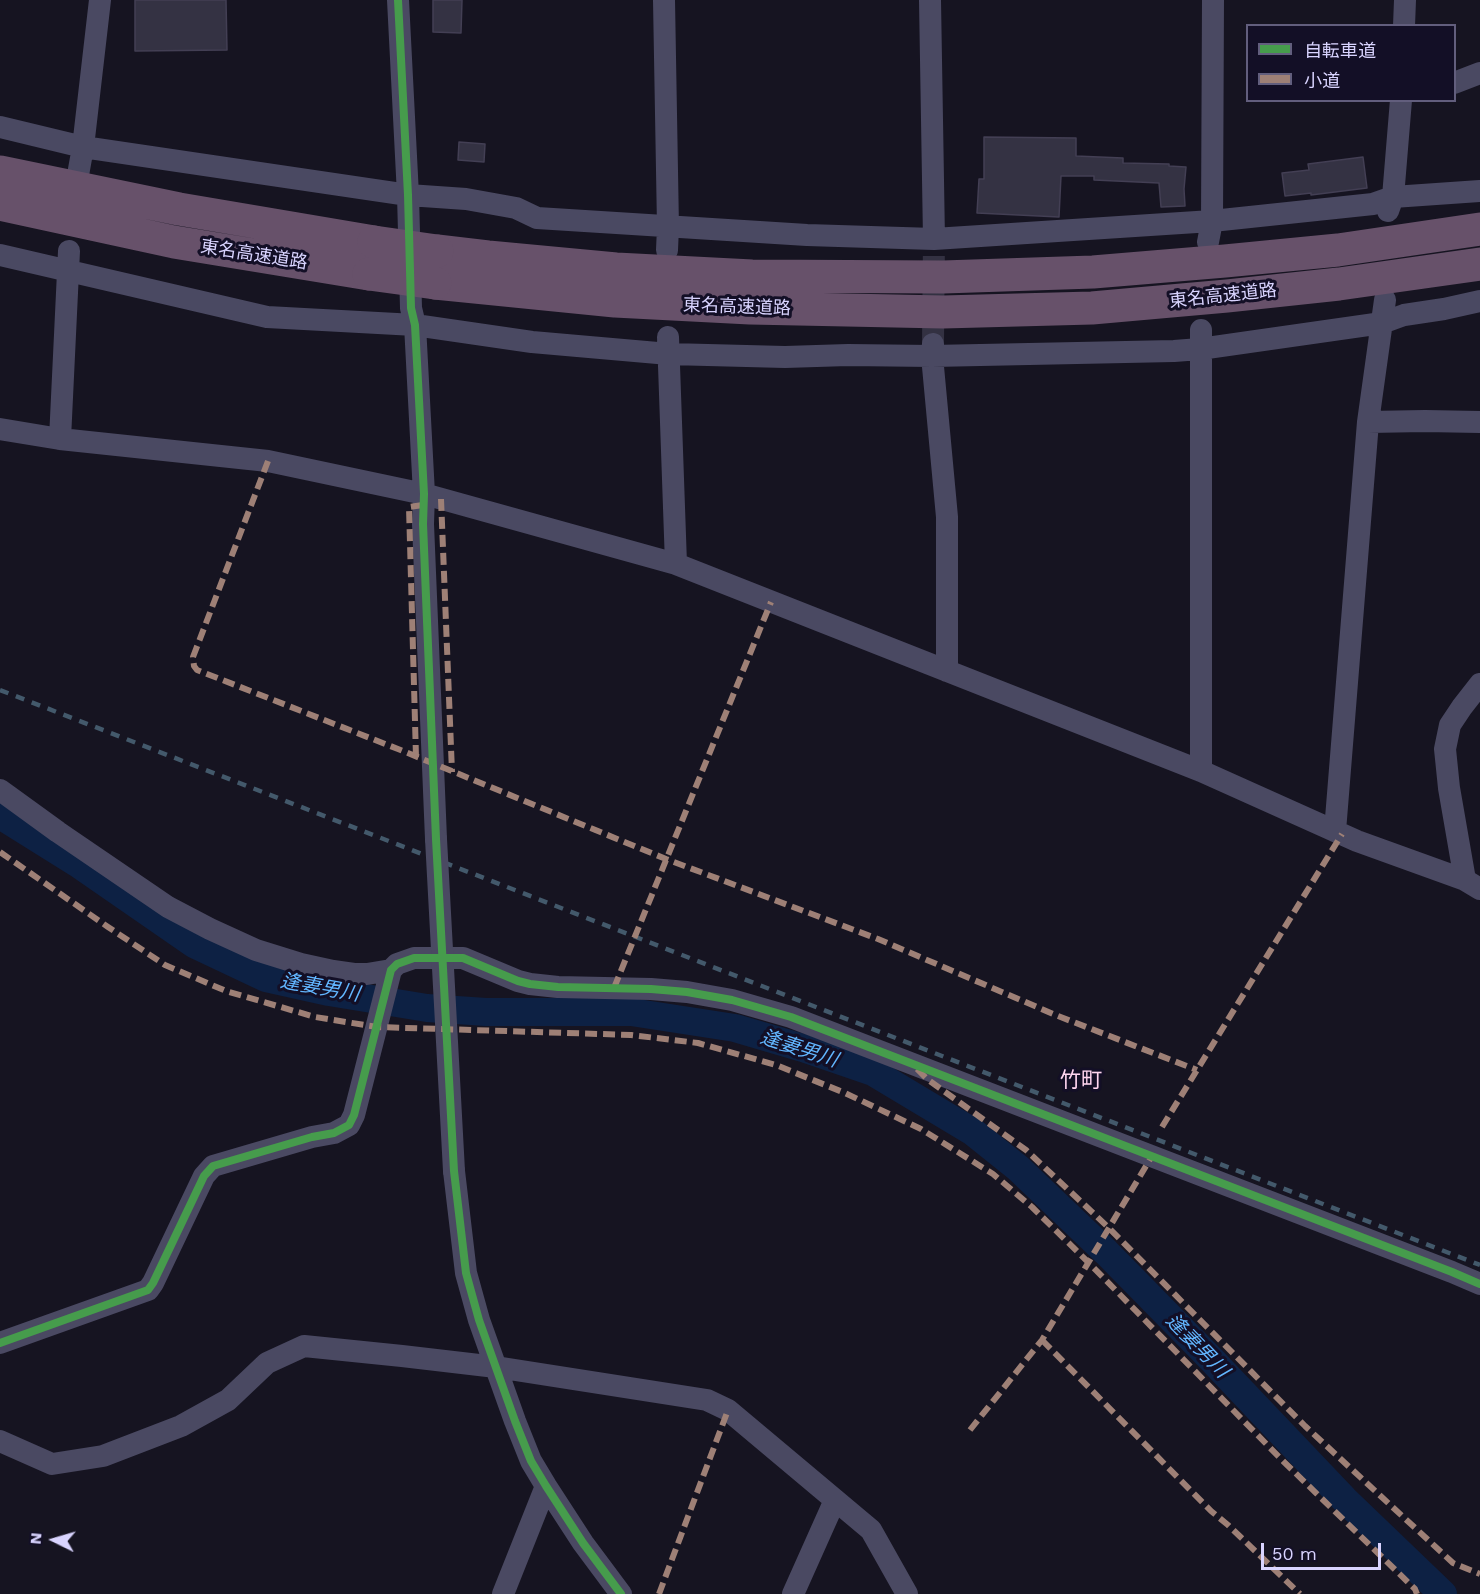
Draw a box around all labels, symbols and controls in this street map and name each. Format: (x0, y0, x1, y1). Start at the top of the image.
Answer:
legend (1246, 24, 1456, 102)
text: 自転車道 (1304, 40, 1376, 61)
text: 小道 (1304, 70, 1340, 91)
street label: 東名高速道路 (199, 236, 309, 274)
street label: 東名高速道路 (1168, 280, 1278, 312)
street label: 東名高速道路 (683, 294, 791, 320)
water label: 逢妻男川 (279, 969, 361, 1007)
water label: 逢妻男川 (757, 1025, 841, 1073)
district label: 竹町 (1060, 1068, 1102, 1094)
water label: 逢妻男川 (1161, 1309, 1233, 1383)
north arrow (24, 1510, 84, 1570)
scale bar (1264, 1531, 1384, 1569)
text: N (26, 1532, 46, 1545)
text: 50 m (1272, 1543, 1317, 1564)

